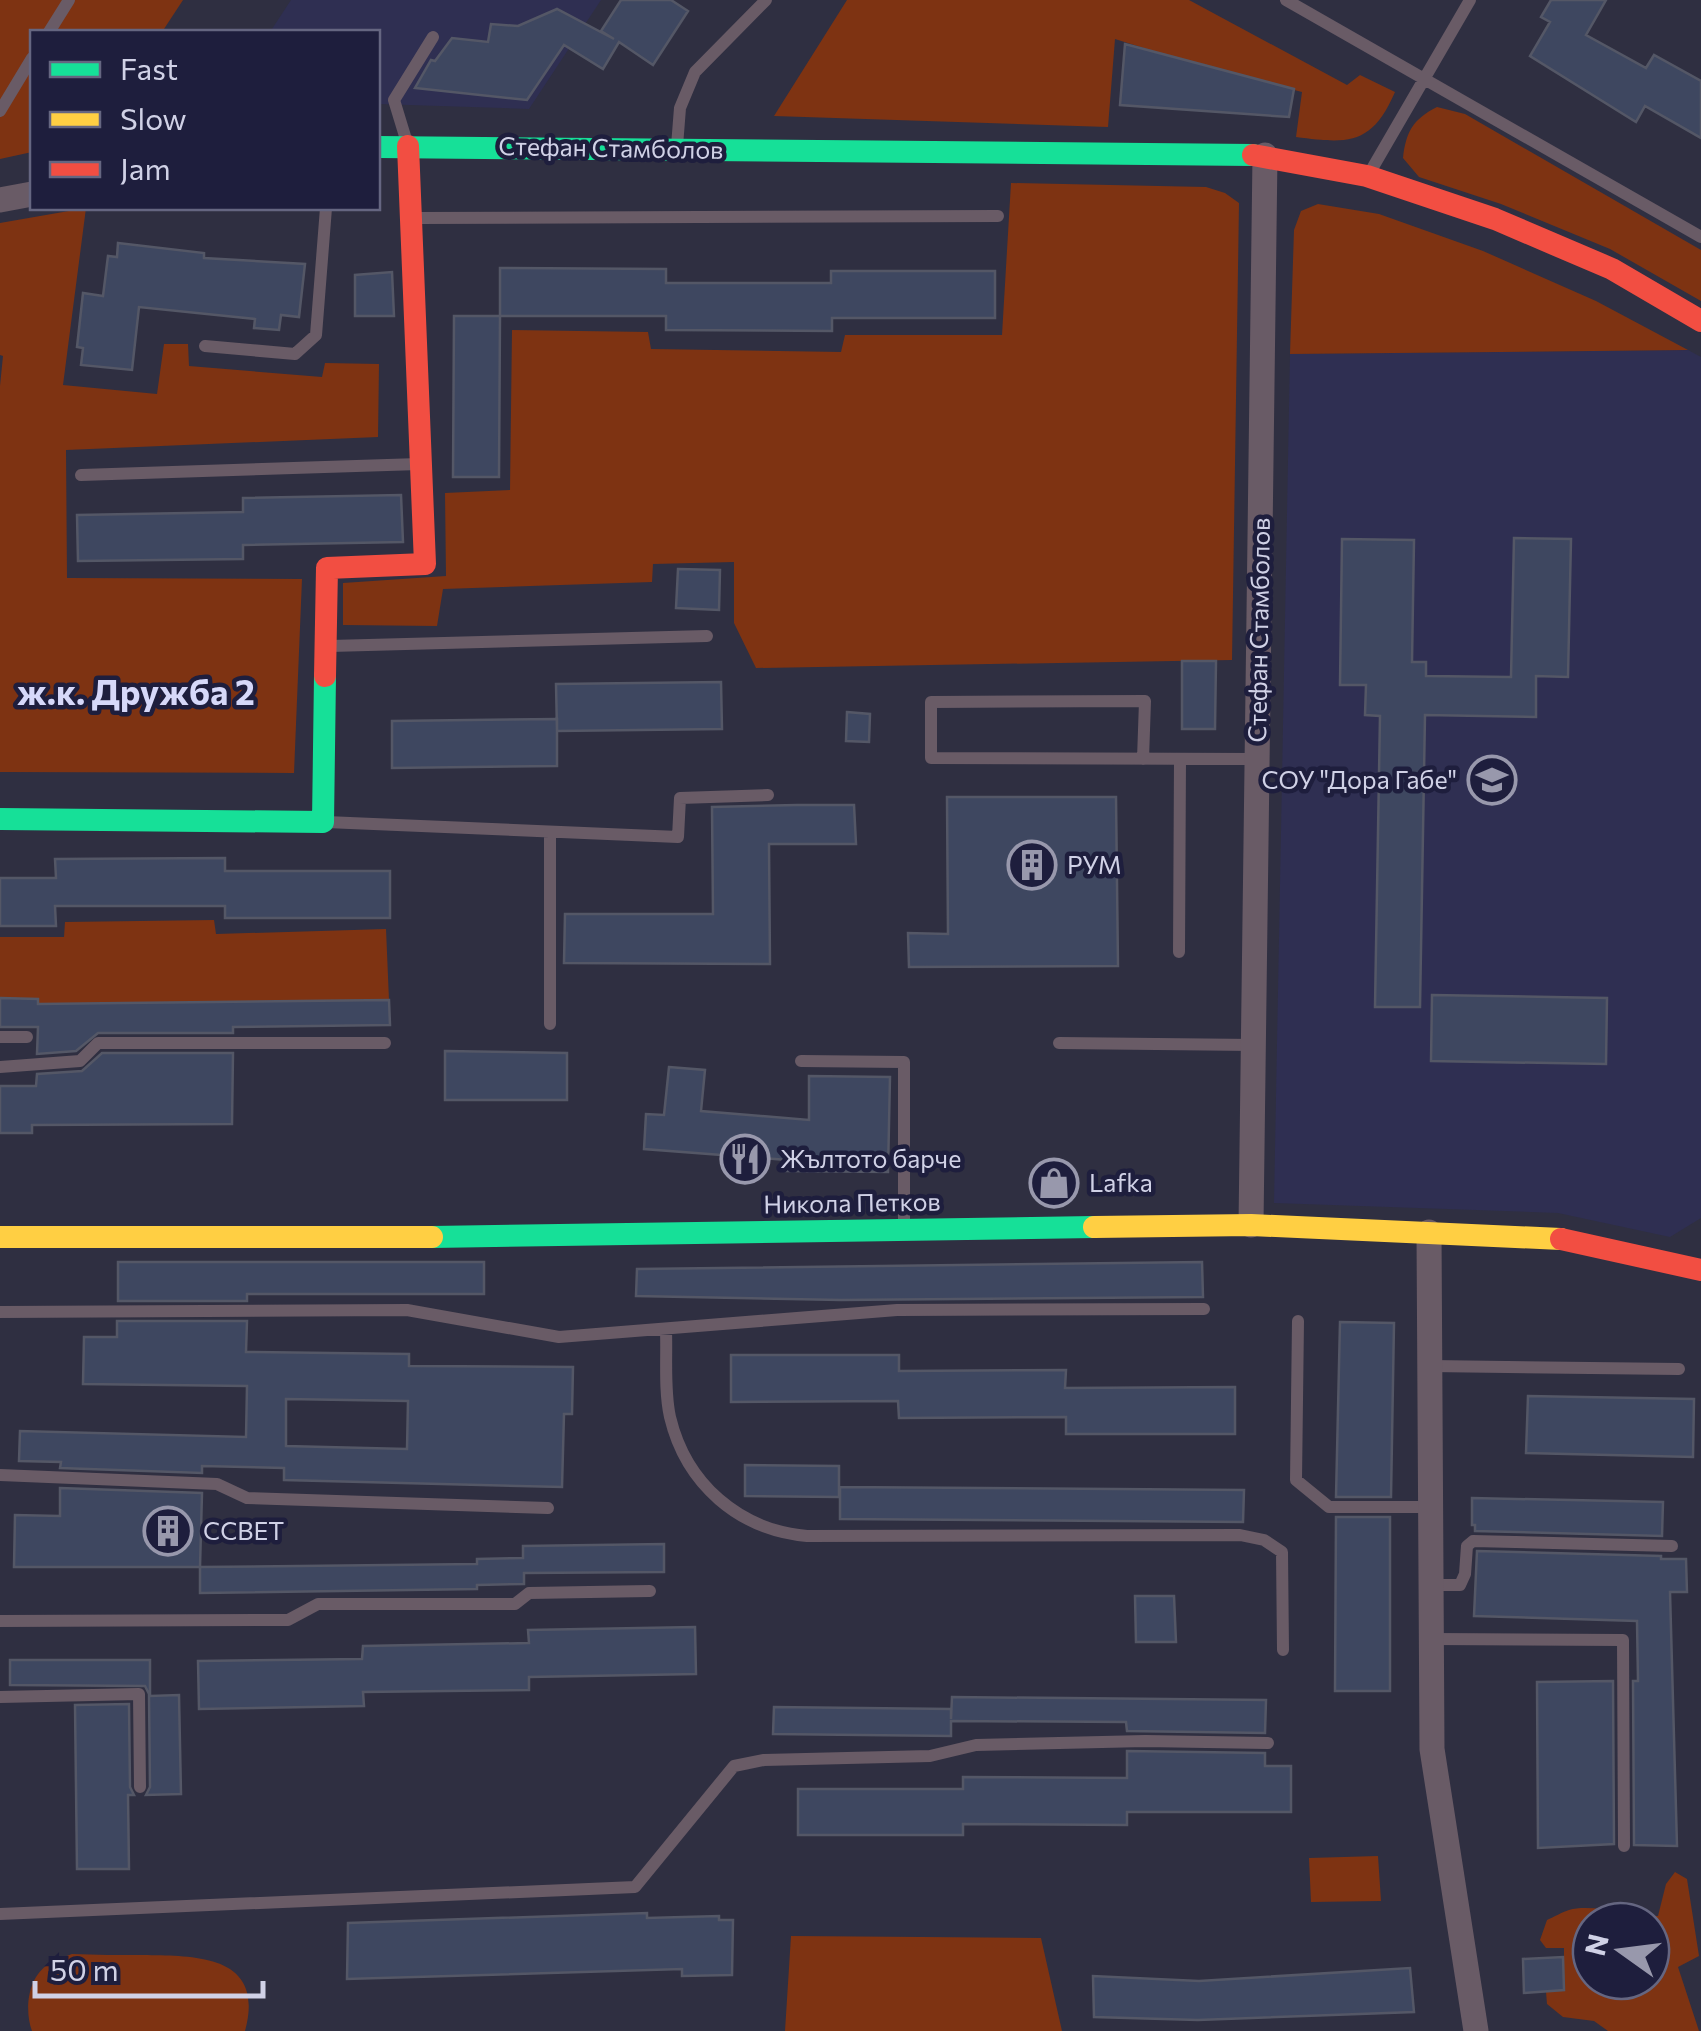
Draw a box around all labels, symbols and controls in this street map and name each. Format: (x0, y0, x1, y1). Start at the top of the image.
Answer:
legend (30, 30, 380, 210)
text: Fast (120, 49, 178, 86)
text: Slow (120, 99, 187, 136)
street label: Стефан Стамболов (498, 130, 724, 164)
text: Jam (120, 149, 171, 186)
street label: Стефан Стамболов (1241, 517, 1275, 743)
district label: ж.к. Дружба 2 (17, 669, 255, 712)
school or university icon: СОУ "Дора Габе" (1466, 754, 1518, 806)
place label: СОУ "Дора Габе" (1261, 764, 1457, 794)
building icon: РУМ (1006, 839, 1058, 891)
place label: РУМ (1067, 849, 1122, 879)
restaurant icon: Жълтото барче (719, 1133, 771, 1185)
place label: Жълтото барче (780, 1143, 961, 1173)
shop icon: Lafka (1028, 1157, 1080, 1209)
place label: Lafka (1089, 1167, 1153, 1197)
street label: Никола Петков (763, 1185, 941, 1219)
building icon: ССВЕТ (142, 1505, 194, 1557)
place label: ССВЕТ (203, 1515, 284, 1545)
north arrow (1571, 1901, 1671, 2001)
text: N (1577, 1930, 1615, 1959)
scale bar (35, 1936, 262, 1998)
text: 50 m (50, 1950, 119, 1987)

